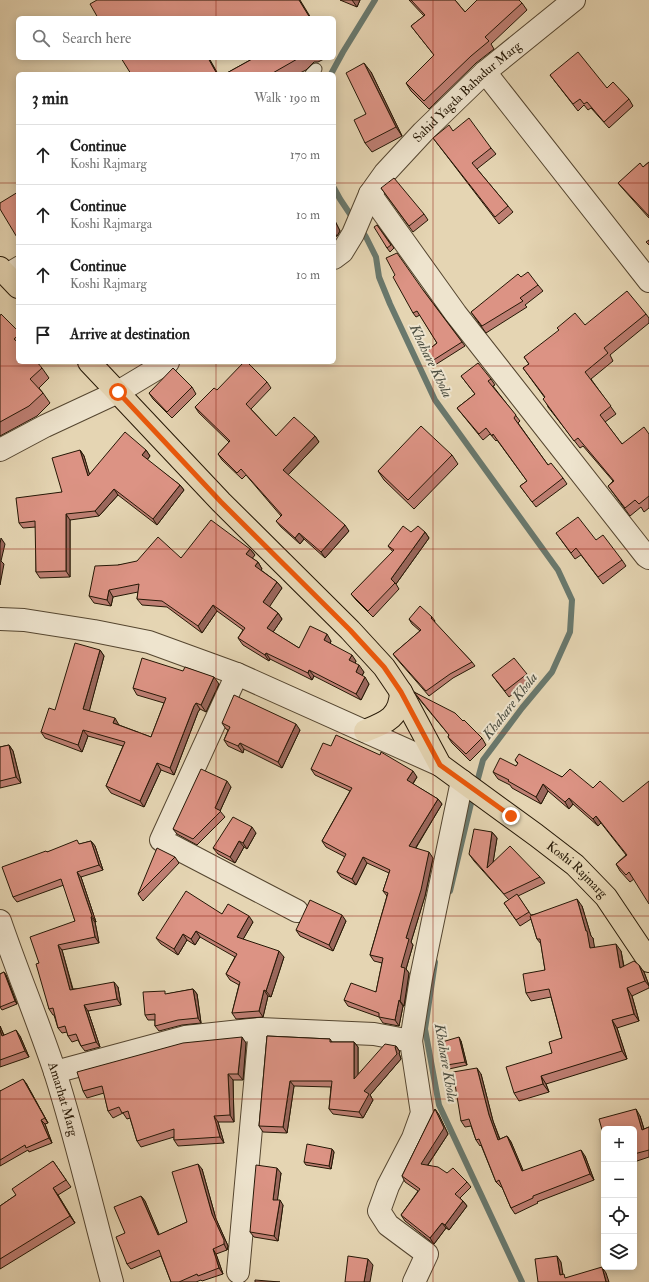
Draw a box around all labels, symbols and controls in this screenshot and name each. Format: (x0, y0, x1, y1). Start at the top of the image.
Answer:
search box (16, 16, 336, 60)
icon: search (30, 27, 52, 49)
text: Search here (62, 29, 131, 48)
street label: Sahid Yagda Bahadur Marg (410, 37, 525, 146)
text: 3 min (32, 88, 69, 109)
text: Walk · 190 m (254, 90, 320, 106)
text: Continue (70, 137, 126, 156)
icon: ahead (32, 144, 54, 166)
text: 170 m (290, 147, 320, 163)
text: Koshi Rajmarg (70, 156, 147, 172)
text: Continue (70, 197, 126, 216)
icon: ahead (32, 204, 54, 226)
text: 10 m (296, 207, 320, 223)
text: Koshi Rajmarga (70, 216, 152, 232)
text: Continue (70, 257, 126, 276)
icon: ahead (32, 264, 54, 286)
text: 10 m (296, 267, 320, 283)
text: Koshi Rajmarg (70, 276, 147, 292)
water label: Khahare Khola (405, 321, 456, 401)
icon: arrive (32, 324, 54, 346)
text: Arrive at destination (70, 325, 190, 344)
route start (109, 383, 127, 401)
water label: Khahare Khola (478, 669, 542, 743)
route end (502, 807, 520, 825)
street label: Koshi Rajmarg (543, 838, 611, 902)
water label: Khahare Khola (431, 1021, 461, 1104)
street label: Amarhat Marg (44, 1059, 82, 1139)
map controls (601, 1126, 637, 1270)
button: + (601, 1126, 637, 1162)
button: − (601, 1162, 637, 1198)
button: locate (601, 1198, 637, 1234)
button: layers (601, 1234, 637, 1270)

